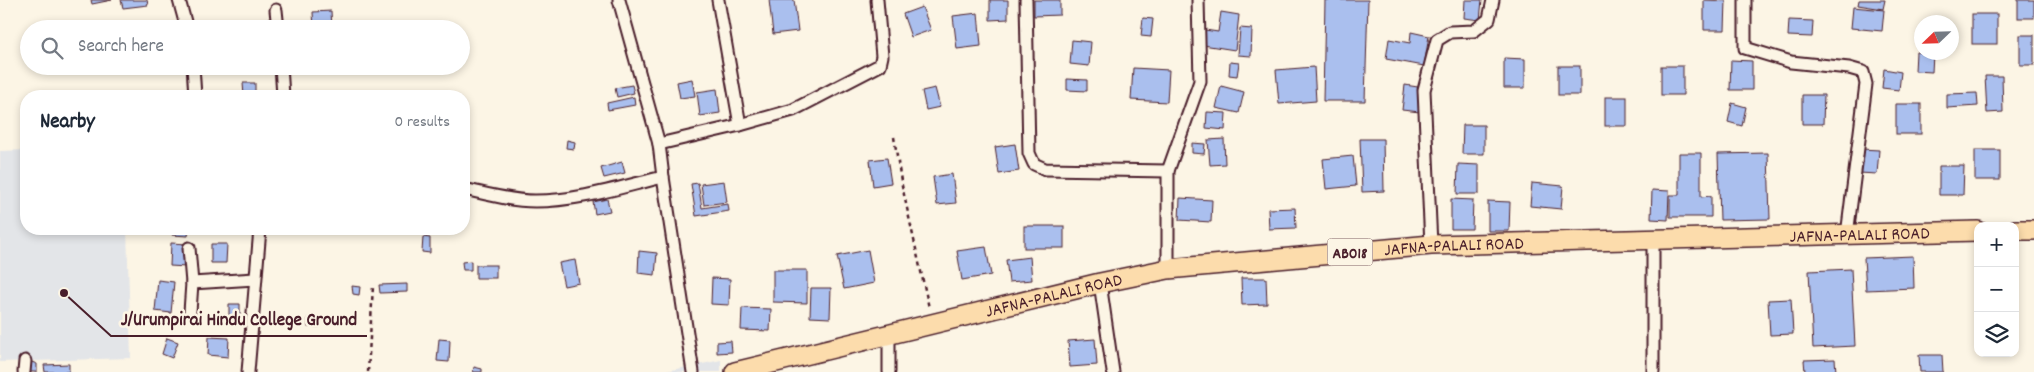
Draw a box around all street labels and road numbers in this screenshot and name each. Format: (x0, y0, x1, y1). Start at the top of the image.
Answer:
street label: JAFNA-PALALI ROAD (1789, 222, 1930, 251)
street label: JAFNA-PALALI ROAD (1383, 233, 1524, 264)
road number: AB018 (1328, 238, 1372, 266)
street label: JAFNA-PALALI ROAD (983, 269, 1125, 325)

